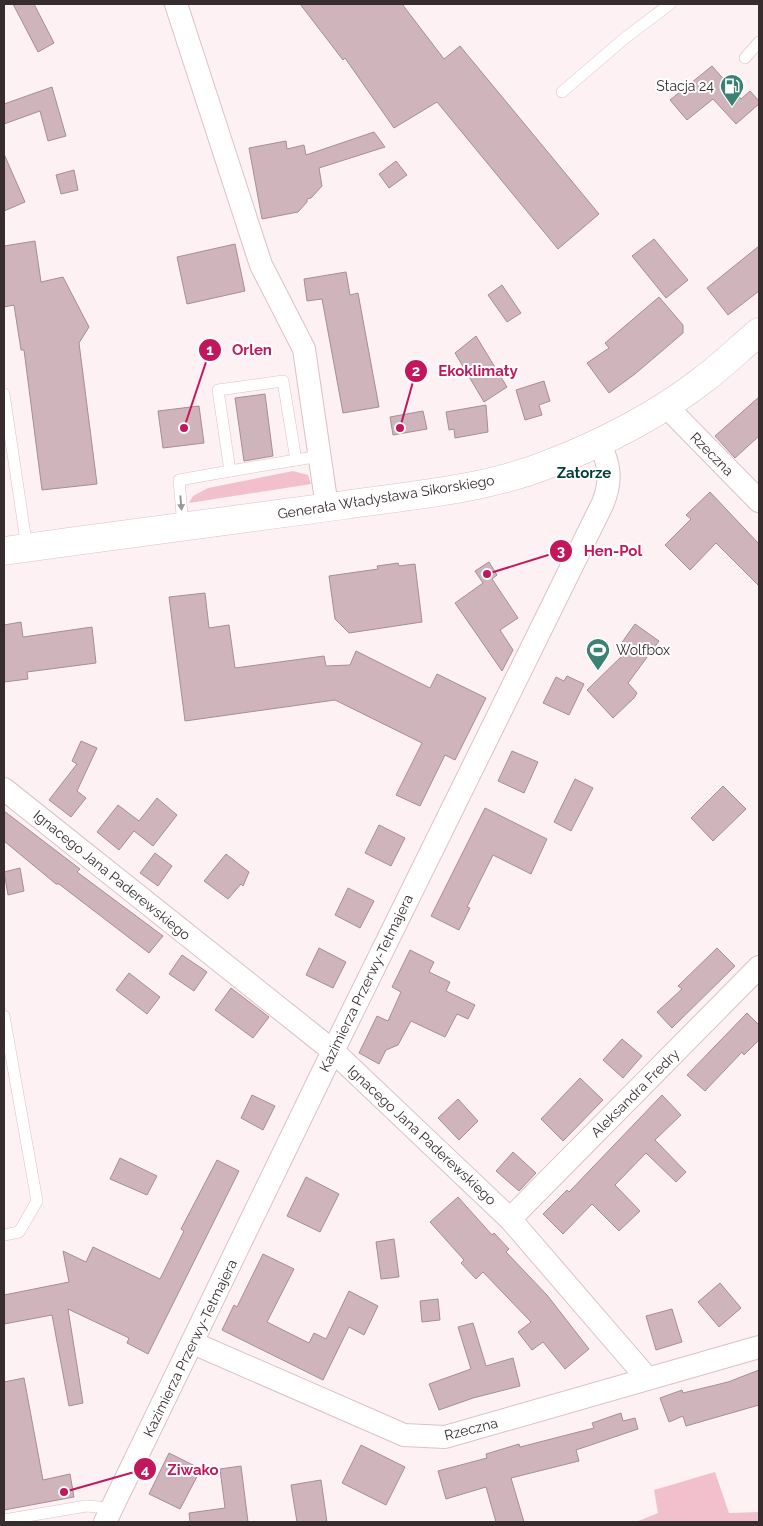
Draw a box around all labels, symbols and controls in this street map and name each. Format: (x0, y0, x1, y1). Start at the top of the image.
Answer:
fuel station icon: Stacja 24 (719, 73, 745, 107)
place label: Stacja 24 (656, 78, 714, 94)
callout: Orlen (197, 335, 282, 365)
text: 1 (206, 341, 214, 359)
text: Orlen (232, 341, 272, 359)
callout: Ekoklimaty (403, 356, 528, 386)
text: 2 (412, 362, 420, 380)
text: Ekoklimaty (438, 362, 518, 380)
street label: Rzeczna (687, 429, 737, 479)
district label: Zatorze (557, 464, 611, 482)
street label: Generała Władysława Sikorskiego (276, 472, 496, 522)
one-way arrow (178, 496, 186, 512)
callout: Hen-Pol (549, 536, 652, 566)
text: 3 (557, 542, 565, 560)
text: Hen-Pol (584, 542, 642, 560)
sports icon: Wolfbox (585, 637, 611, 671)
place label: Wolfbox (616, 642, 670, 658)
street label: Ignacego Jana Paderewskiego (30, 807, 194, 943)
street label: Kazimierza Przerwy-Tetmajera (316, 892, 416, 1074)
street label: Aleksandra Fredry (588, 1045, 683, 1140)
street label: Ignacego Jana Paderewskiego (345, 1062, 499, 1208)
street label: Kazimierza Przerwy-Tetmajera (140, 1257, 240, 1439)
street label: Rzeczna (443, 1415, 499, 1443)
callout: Ziwako (133, 1454, 229, 1484)
text: 4 (141, 1461, 150, 1479)
text: Ziwako (167, 1461, 219, 1479)

